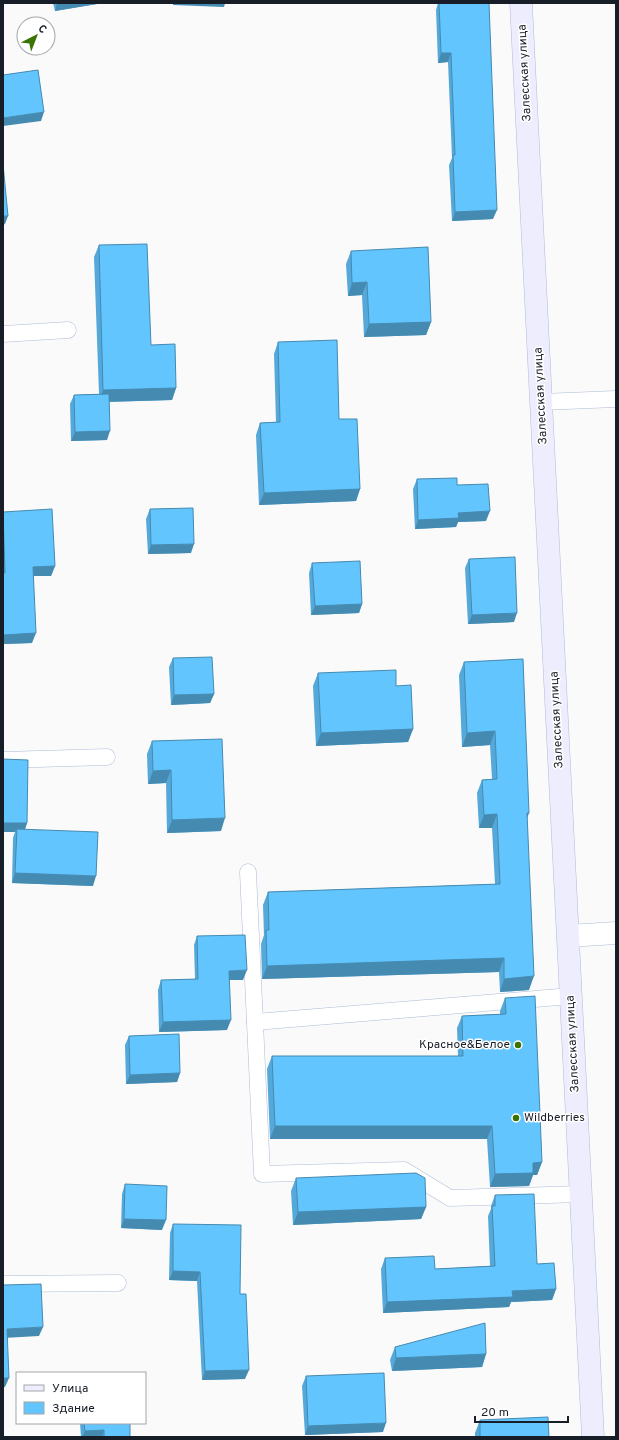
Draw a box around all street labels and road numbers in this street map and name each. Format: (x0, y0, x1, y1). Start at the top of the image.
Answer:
street label: Залесская улица (514, 24, 536, 122)
street label: Залесская улица (530, 347, 552, 445)
street label: Залесская улица (546, 671, 568, 769)
street label: Залесская улица (562, 995, 584, 1093)

